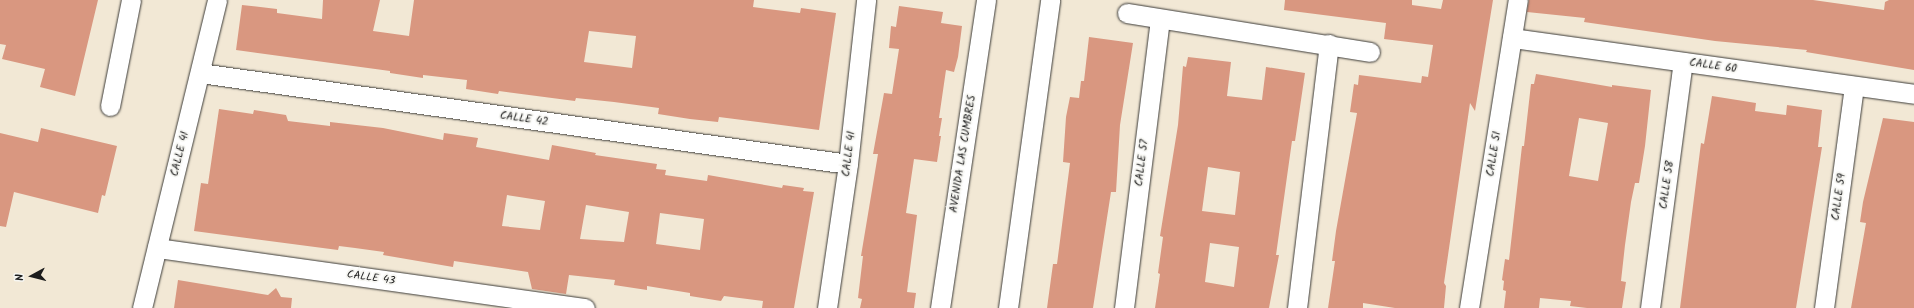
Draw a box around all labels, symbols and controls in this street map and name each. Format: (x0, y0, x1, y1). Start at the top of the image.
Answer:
street label: CALLE 60 (1688, 56, 1738, 76)
street label: AVENIDA LAS CUMBRES (947, 94, 979, 214)
street label: CALLE 42 (499, 109, 549, 129)
street label: CALLE 41 (168, 130, 192, 178)
street label: CALLE 51 (1484, 130, 1504, 178)
street label: CALLE 41 (840, 131, 858, 177)
street label: CALLE 57 (1133, 139, 1151, 187)
street label: CALLE 58 (1657, 160, 1677, 210)
street label: CALLE 59 (1829, 173, 1849, 221)
north arrow (12, 256, 52, 296)
street label: CALLE 43 (346, 268, 396, 288)
text: N (11, 273, 29, 282)

